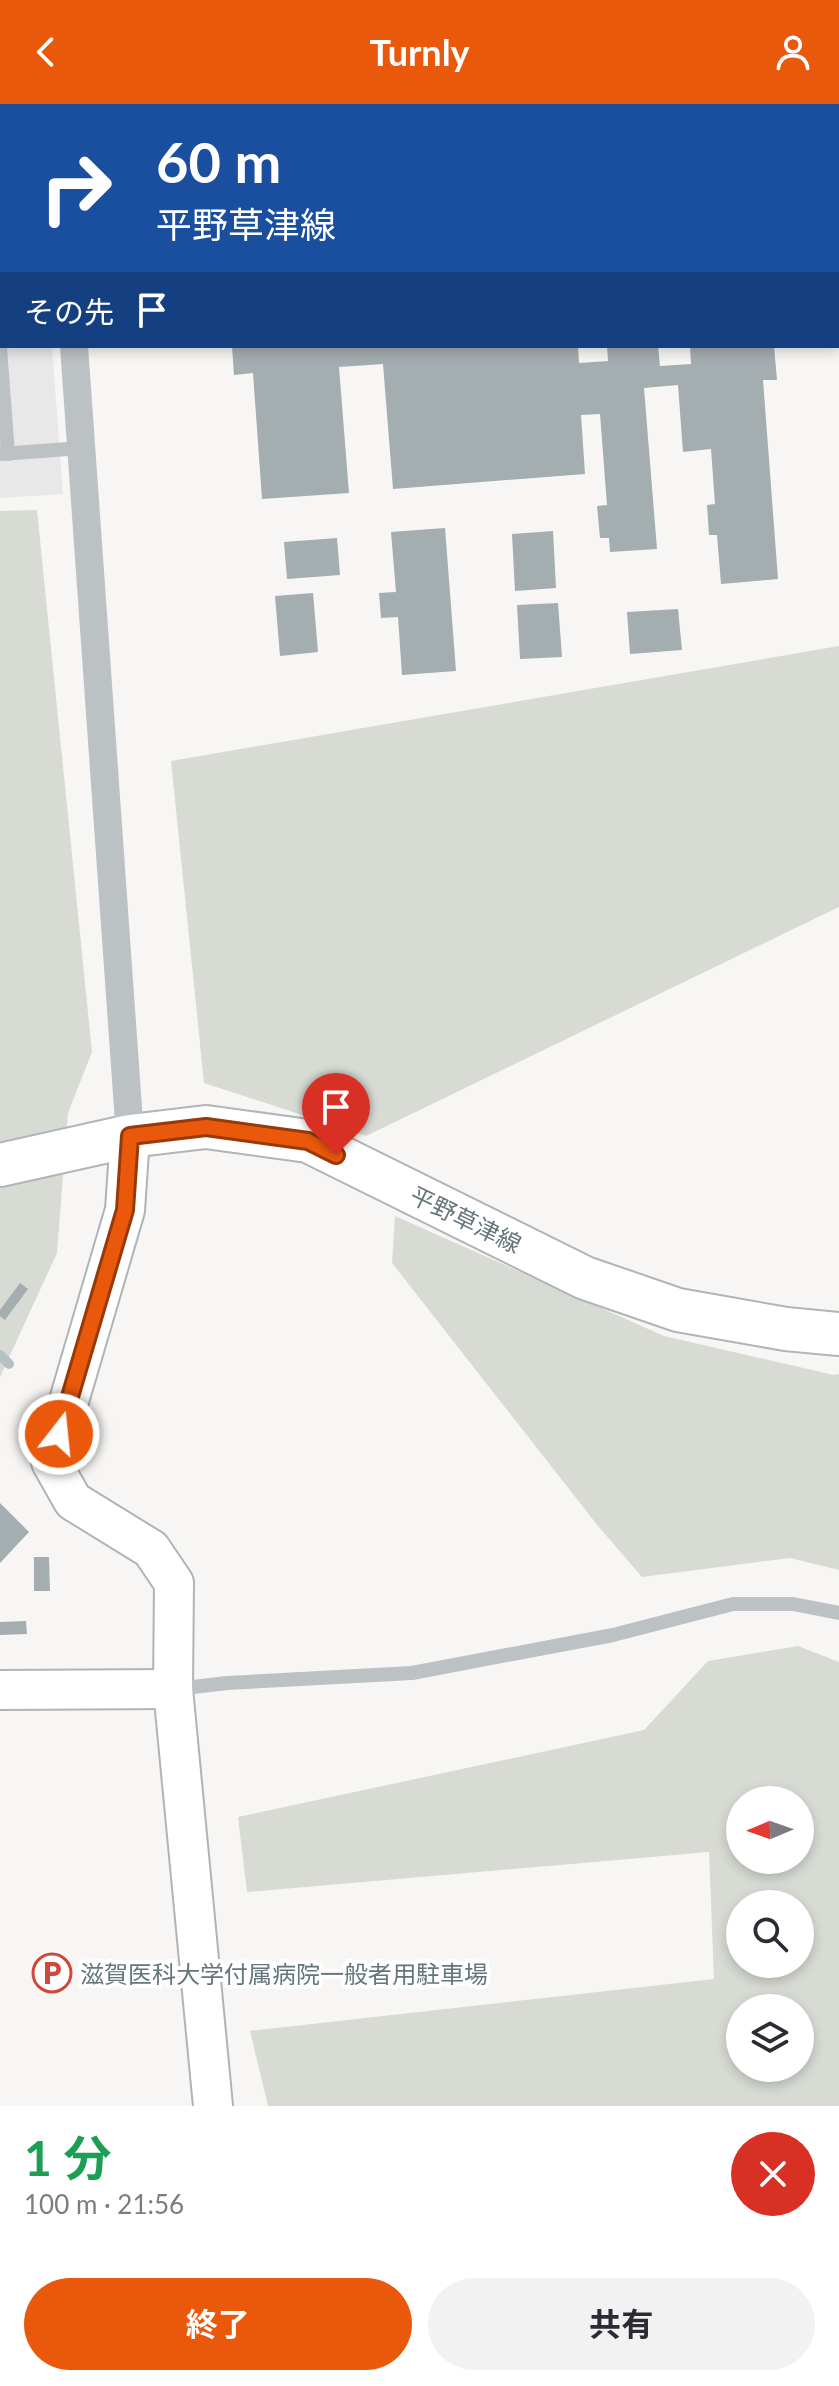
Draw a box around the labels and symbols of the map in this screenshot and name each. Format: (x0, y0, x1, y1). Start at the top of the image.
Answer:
pin (302, 1073, 370, 1155)
street label: 平野草津線 (406, 1180, 526, 1258)
position arrow (17, 1392, 101, 1476)
north arrow (726, 1786, 814, 1874)
parking icon: 滋賀医科大学付属病院一般者用駐車場 (31, 1952, 73, 1994)
place label: 滋賀医科大学付属病院一般者用駐車場 (80, 1959, 488, 1988)

